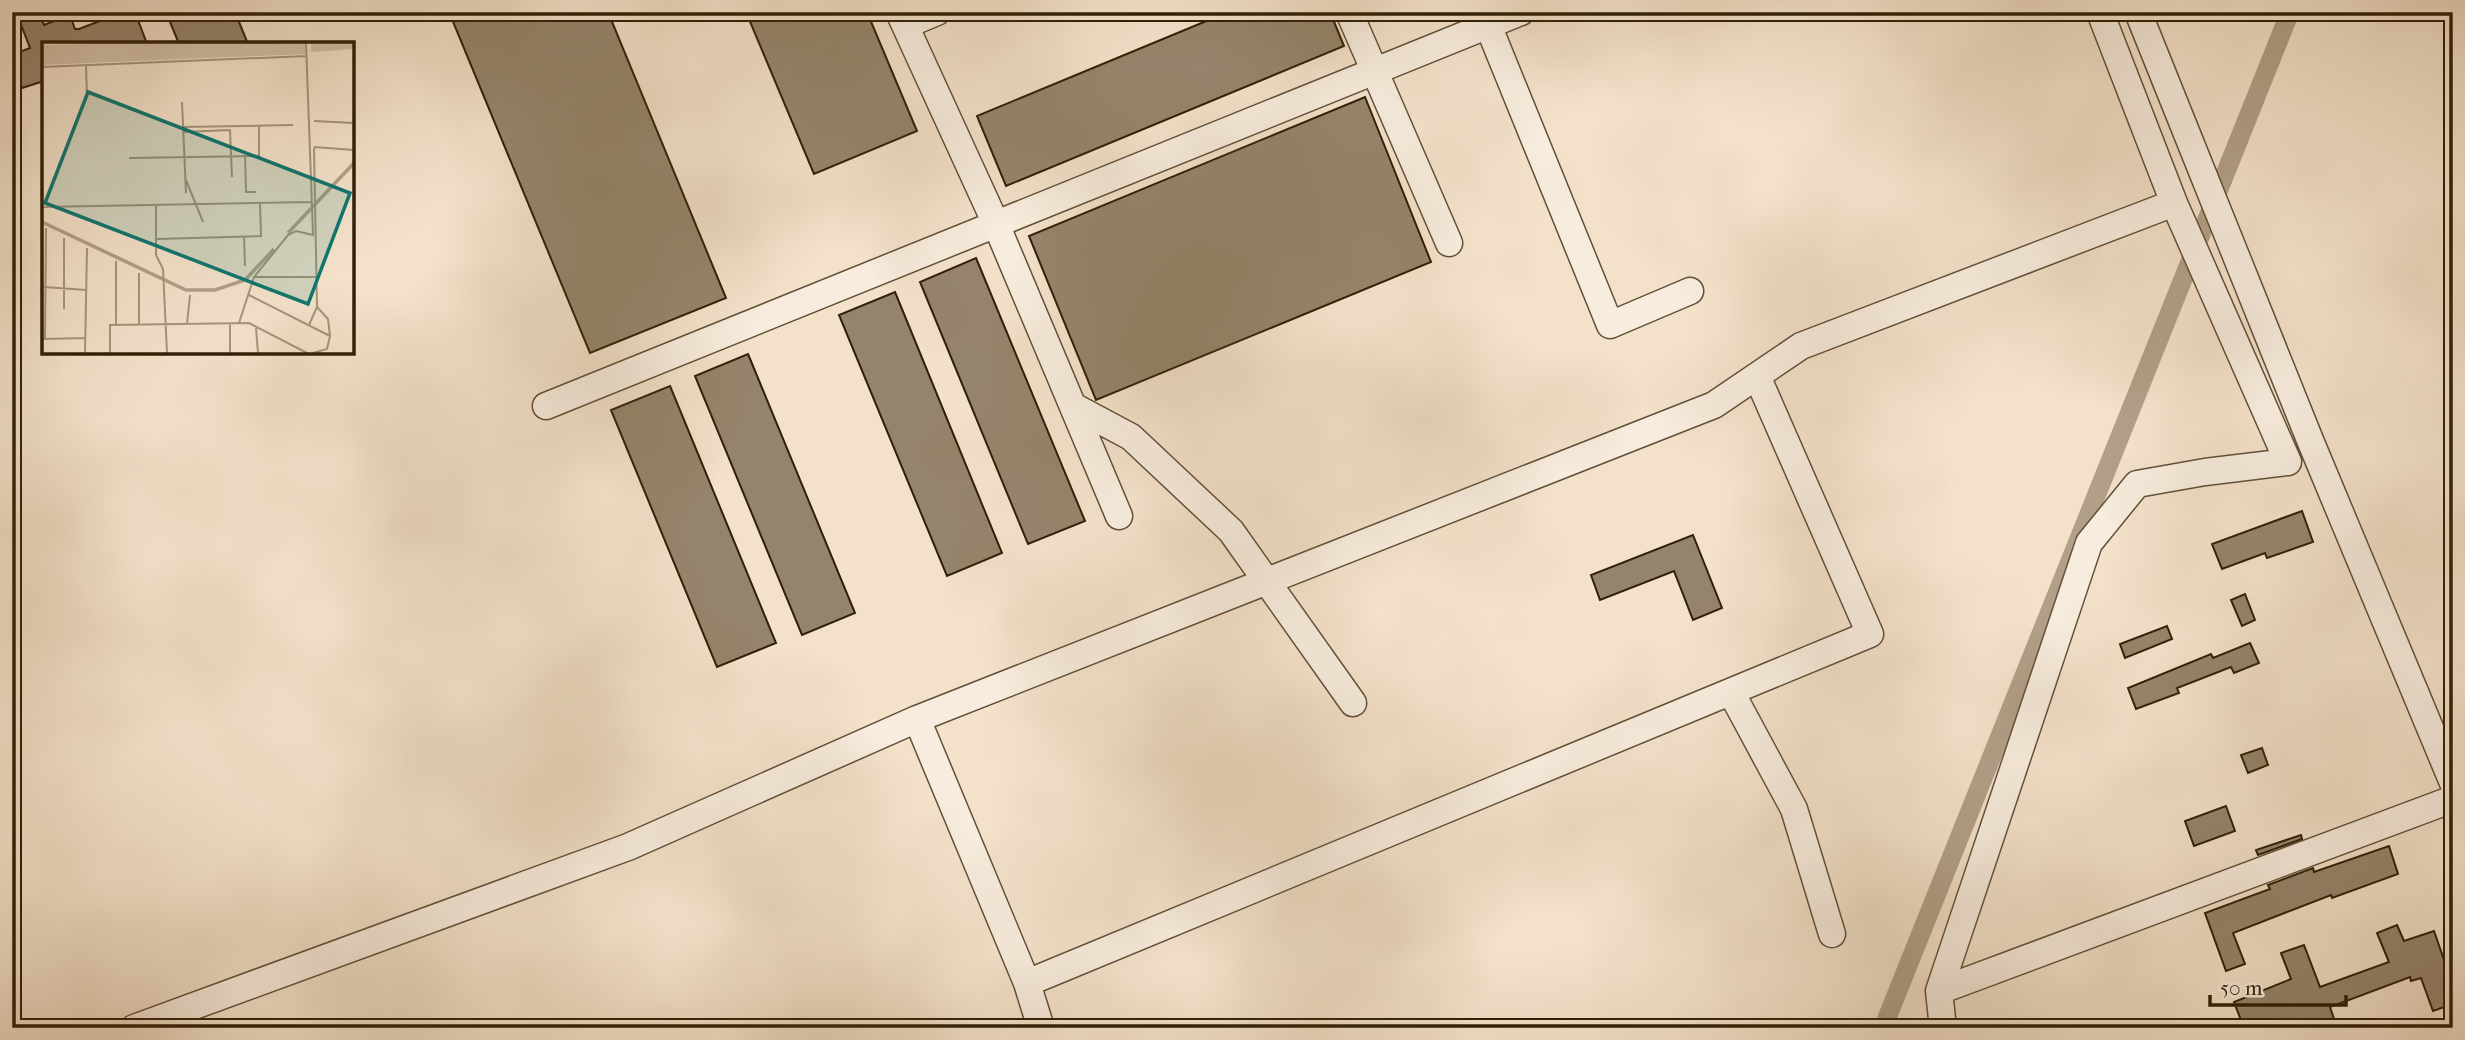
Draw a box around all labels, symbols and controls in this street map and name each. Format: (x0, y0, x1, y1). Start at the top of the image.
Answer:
inset map (42, 42, 354, 354)
scale bar (2210, 963, 2346, 1007)
text: 50 m (2220, 976, 2263, 1000)

